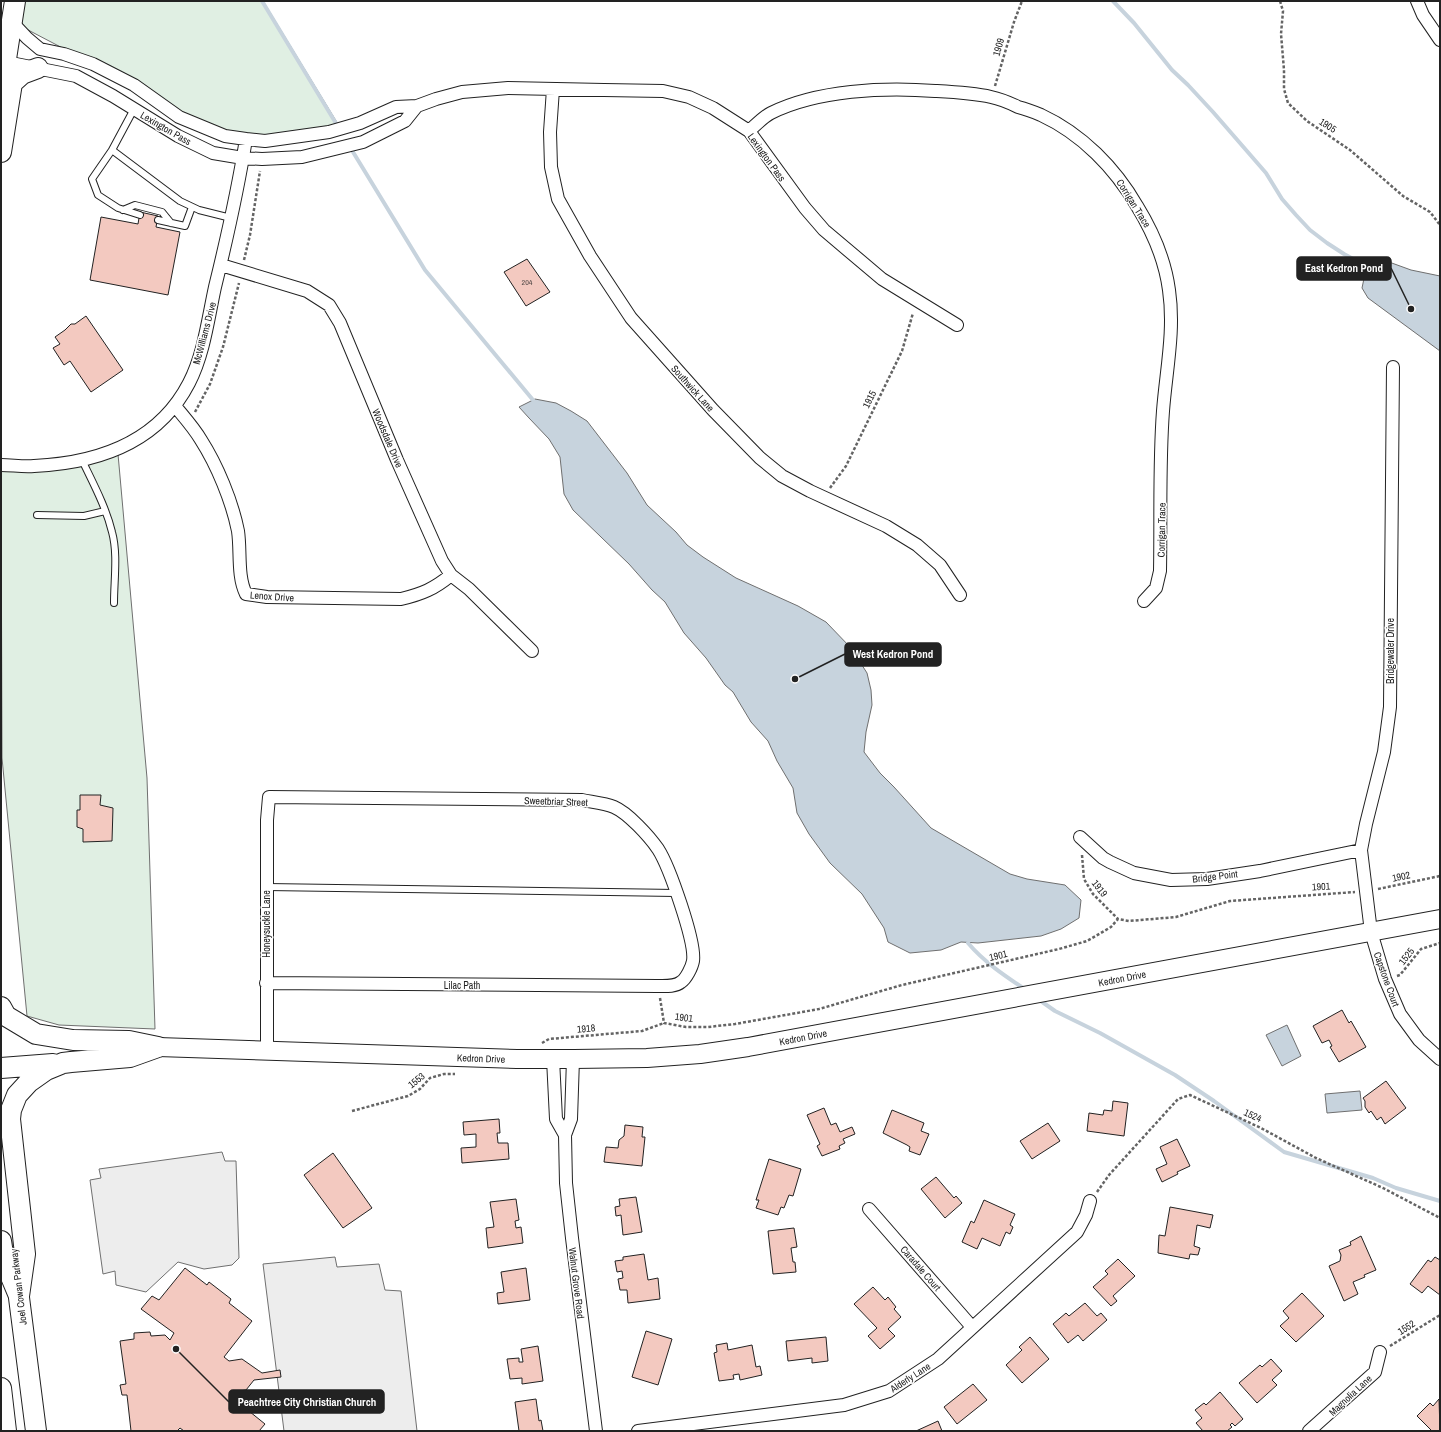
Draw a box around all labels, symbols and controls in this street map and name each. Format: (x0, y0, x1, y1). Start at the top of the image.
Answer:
street label: 1909 (990, 36, 1007, 58)
street label: Lexington Pass (138, 109, 193, 148)
street label: 1905 (1317, 115, 1339, 136)
street label: Lexington Pass (745, 131, 788, 184)
street label: Corrigan Trace (1114, 177, 1154, 230)
callout: East Kedron Pond (1297, 257, 1391, 280)
text: East Kedron Pond (1305, 261, 1383, 275)
house number: 204 (522, 277, 533, 287)
street label: McWilliams Drive (190, 300, 219, 366)
street label: Southwick Lane (668, 362, 717, 415)
street label: 1915 (860, 388, 879, 410)
street label: Woodsdale Drive (369, 407, 406, 470)
street label: Corrigan Trace (1155, 502, 1168, 557)
street label: Lenox Drive (249, 588, 295, 605)
street label: Bridgewater Drive (1384, 618, 1397, 684)
callout: West Kedron Pond (845, 643, 941, 666)
text: West Kedron Pond (853, 647, 933, 661)
street label: Sweetbriar Street (524, 794, 589, 809)
street label: Bridge Point (1192, 867, 1239, 886)
street label: 1902 (1391, 868, 1412, 885)
street label: 1919 (1089, 877, 1111, 900)
street label: 1901 (1312, 880, 1331, 893)
street label: Honeysuckle Lane (260, 890, 273, 958)
street label: 1525 (1396, 945, 1417, 968)
street label: 1901 (988, 947, 1009, 964)
street label: Capstone Court (1371, 950, 1403, 1009)
street label: Kedron Drive (1097, 967, 1147, 989)
street label: Lilac Path (444, 979, 480, 992)
street label: 1901 (674, 1010, 694, 1025)
street label: 1918 (576, 1021, 596, 1036)
street label: Kedron Drive (778, 1026, 828, 1048)
street label: Kedron Drive (457, 1051, 506, 1066)
street label: 1553 (405, 1069, 428, 1091)
street label: 1524 (1242, 1106, 1264, 1125)
street label: Caradale Court (897, 1243, 944, 1294)
street label: Joel Cowan Parkway (7, 1247, 30, 1326)
street label: Walnut Grove Road (566, 1247, 587, 1319)
street label: 1552 (1395, 1317, 1418, 1338)
street label: Alderly Lane (887, 1359, 933, 1396)
street label: Magnolia Lane (1326, 1372, 1375, 1419)
callout: Peachtree City Christian Church (229, 1390, 384, 1413)
text: Peachtree City Christian Church (238, 1395, 376, 1409)

